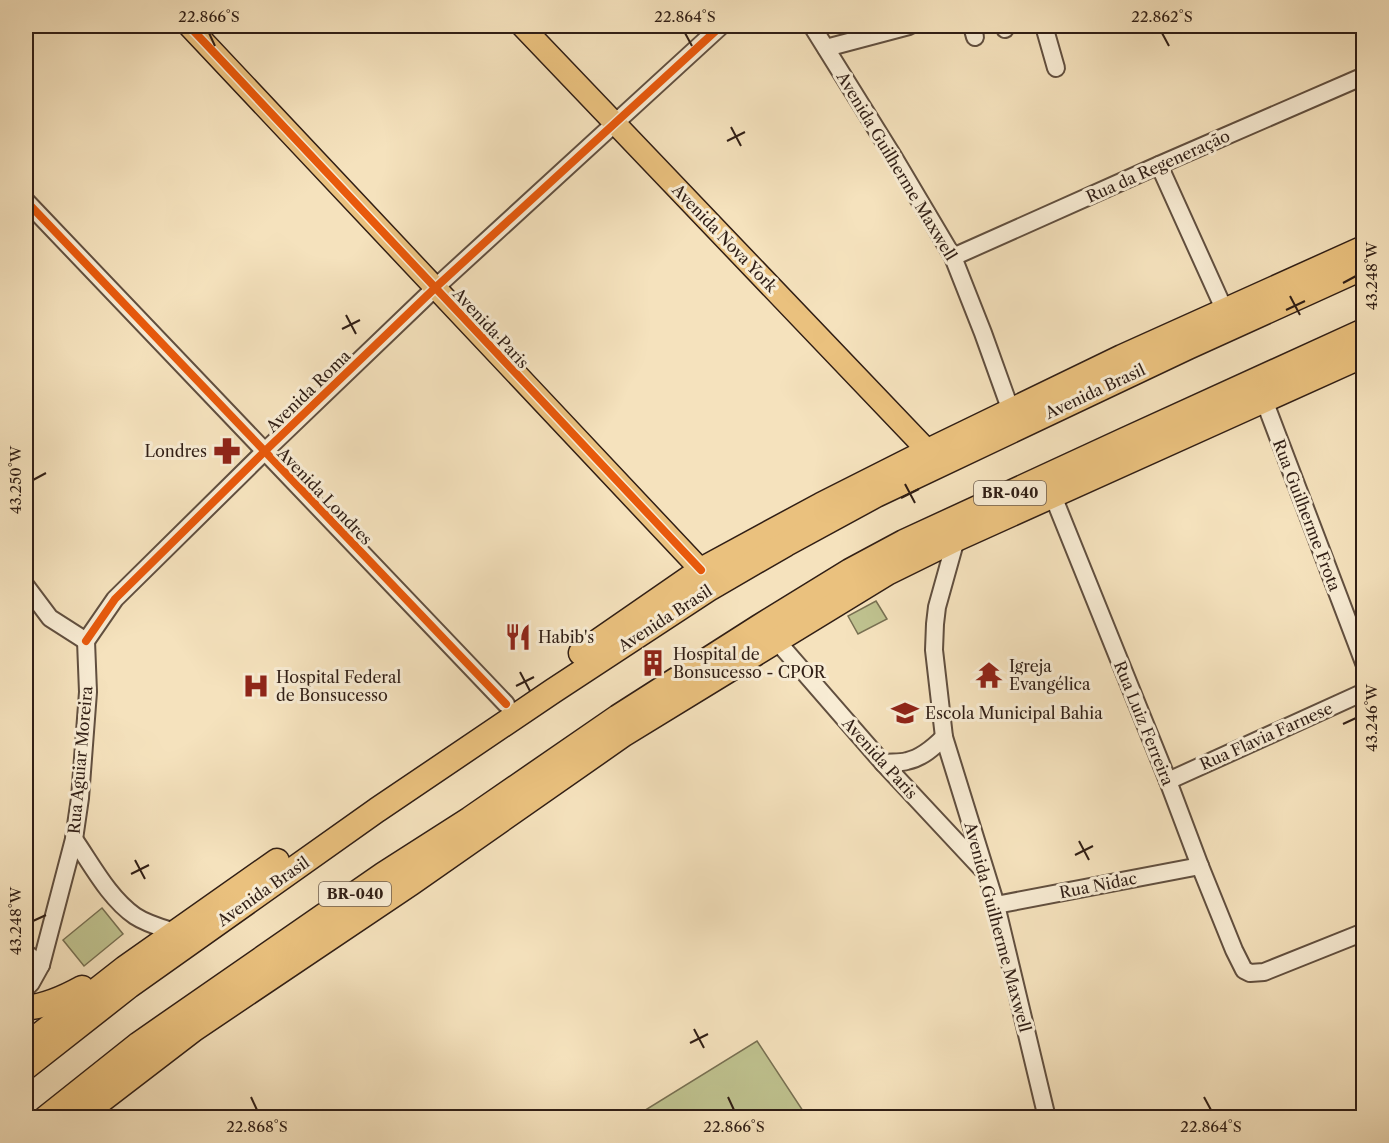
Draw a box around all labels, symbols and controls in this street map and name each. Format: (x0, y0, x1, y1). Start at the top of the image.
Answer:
text: 22.866°S (178, 7, 240, 26)
text: 22.864°S (654, 7, 716, 26)
text: 22.862°S (1131, 7, 1193, 26)
street label: Avenida Guilherme Maxwell (832, 67, 961, 264)
street label: Rua da Regeneração (1083, 125, 1233, 207)
street label: Avenida Nova York (668, 179, 782, 297)
text: 43.248°W (1362, 241, 1381, 310)
street label: Avenida Paris (448, 283, 533, 372)
street label: Avenida Roma (261, 345, 355, 437)
street label: Avenida Brasil (1041, 359, 1148, 423)
pharmacy icon: Londres (212, 436, 242, 466)
street label: Rua Guilherme Frota (1269, 436, 1345, 594)
place label: Londres (144, 441, 207, 461)
street label: Avenida Londres (273, 442, 377, 549)
text: 43.250°W (6, 445, 25, 514)
road number: BR-040 (974, 481, 1046, 505)
street label: Avenida Brasil (613, 580, 716, 656)
restaurant icon: Habib's (503, 622, 533, 652)
place label: Habib's (538, 627, 594, 647)
place label: Hospital de Bonsucesso - CPOR (673, 644, 827, 682)
building icon: Hospital de Bonsucesso - CPOR (638, 648, 668, 678)
place label: Igreja Evangélica (1009, 656, 1091, 694)
street label: Rua Luiz Ferreira (1110, 658, 1178, 789)
temple icon: Igreja Evangélica (974, 660, 1004, 690)
place label: Hospital Federal de Bonsucesso (276, 667, 401, 705)
hospital icon: Hospital Federal de Bonsucesso (241, 671, 271, 701)
text: 43.246°W (1362, 683, 1381, 752)
street label: Rua Aguiar Moreira (64, 685, 96, 835)
school or university icon: Escola Municipal Bahia (890, 698, 920, 728)
street label: Rua Flavia Farnese (1197, 698, 1335, 774)
place label: Escola Municipal Bahia (925, 703, 1103, 723)
street label: Avenida Paris (838, 712, 922, 803)
street label: Avenida Guilherme Maxwell (960, 819, 1036, 1034)
street label: Avenida Brasil (212, 852, 313, 931)
street label: Rua Nidac (1058, 868, 1138, 902)
road number: BR-040 (319, 882, 391, 906)
text: 43.248°W (6, 886, 25, 955)
text: 22.868°S (226, 1117, 288, 1136)
text: 22.866°S (703, 1117, 765, 1136)
text: 22.864°S (1180, 1117, 1242, 1136)

